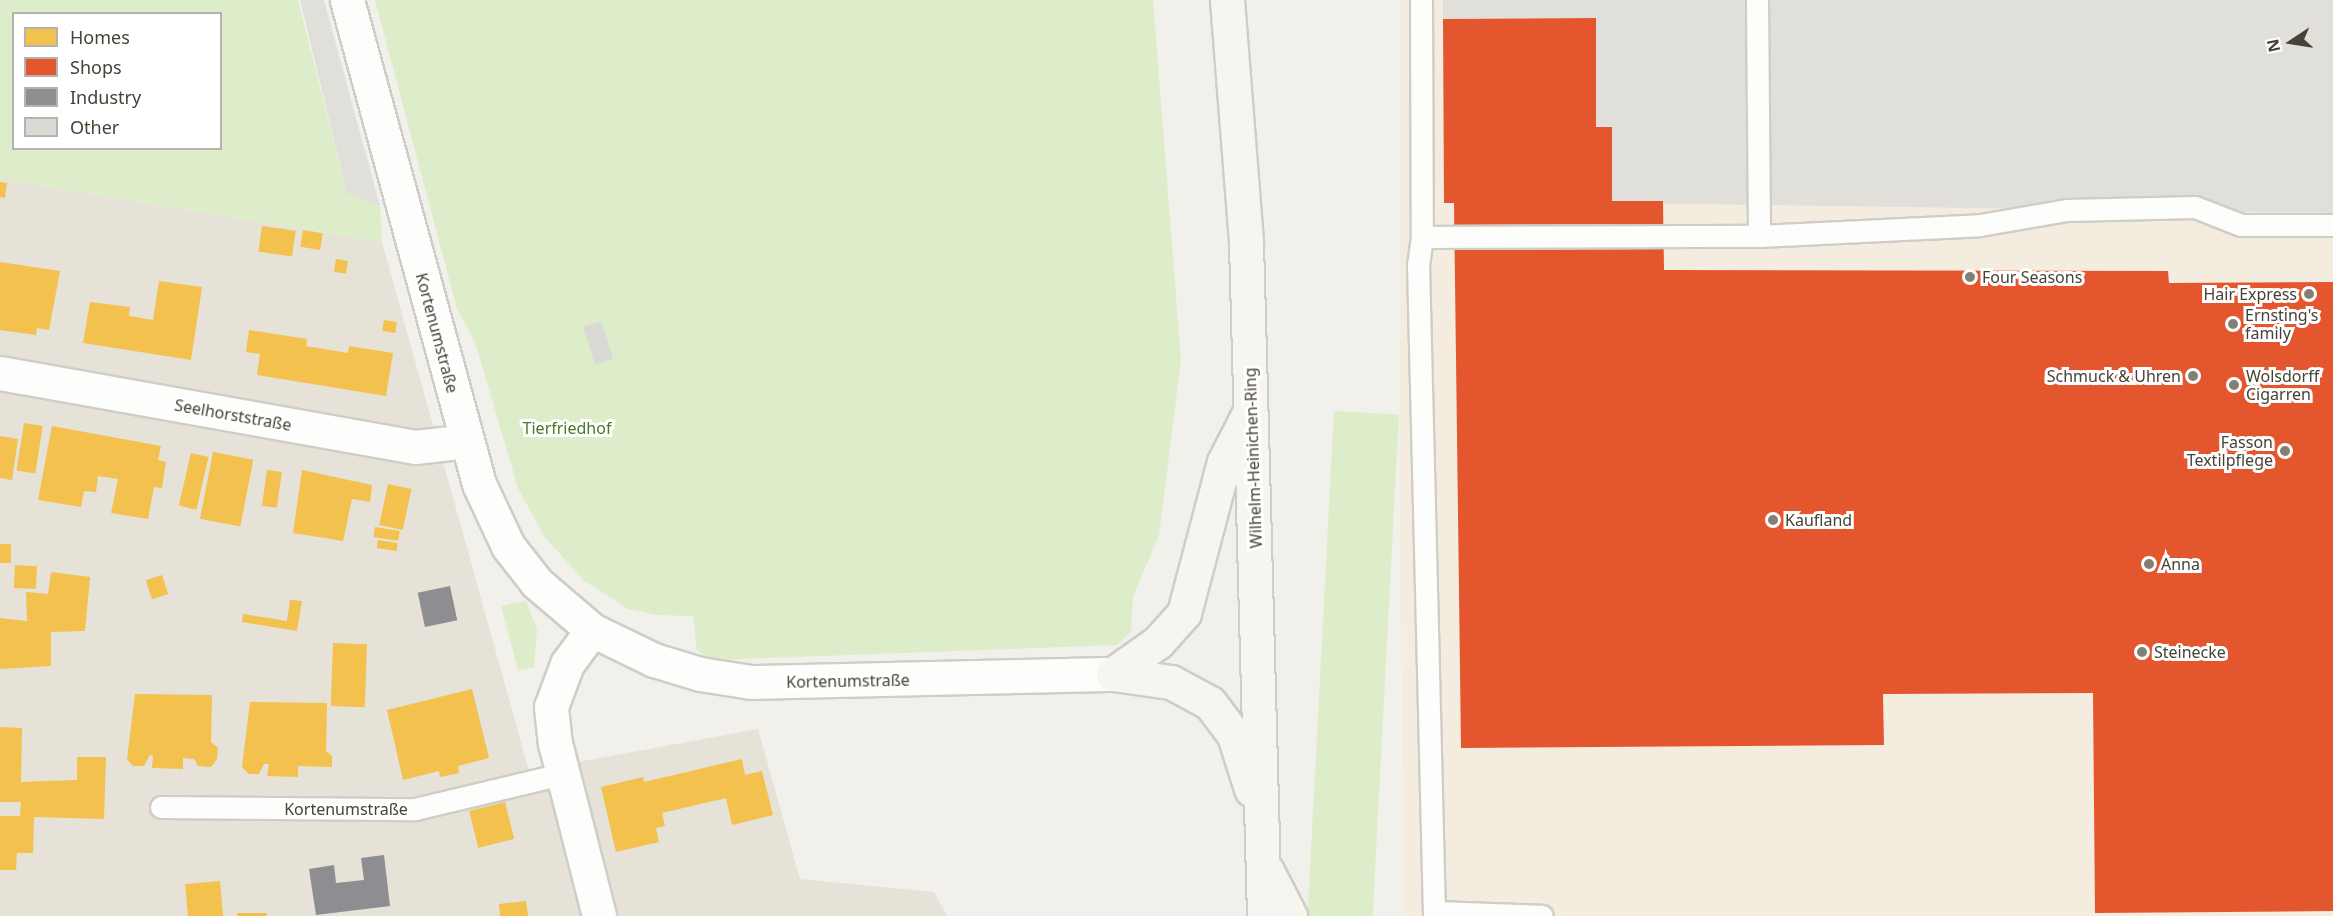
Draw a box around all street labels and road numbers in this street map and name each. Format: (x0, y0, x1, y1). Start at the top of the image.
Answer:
street label: Kortenumstraße (412, 271, 462, 395)
street label: Wilhelm-Heinichen-Ring (1240, 367, 1266, 549)
street label: Seelhorststraße (173, 395, 293, 435)
street label: Kortenumstraße (786, 670, 910, 692)
street label: Kortenumstraße (284, 799, 408, 819)

